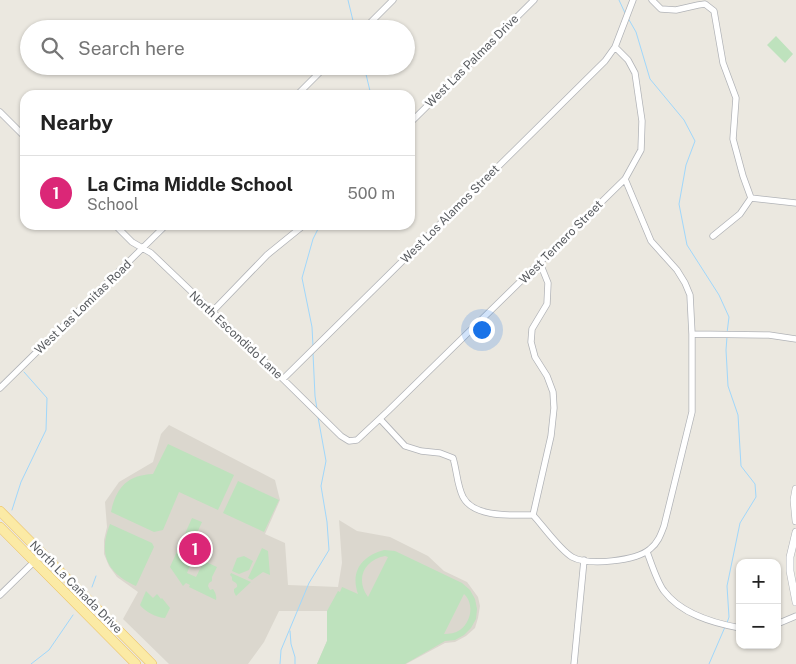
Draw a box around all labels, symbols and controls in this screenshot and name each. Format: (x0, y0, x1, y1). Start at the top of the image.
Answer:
street label: West Las Palmas Drive (423, 11, 522, 110)
search box (20, 20, 415, 75)
icon: search (38, 34, 66, 62)
text: Search here (78, 37, 185, 59)
text: Nearby (40, 110, 113, 135)
street label: West Los Alamos Street (398, 162, 502, 266)
text: La Cima Middle School (87, 173, 293, 195)
text: 1 (53, 184, 59, 203)
text: 500 m (348, 184, 395, 203)
text: School (87, 195, 138, 214)
street label: West Ternero Street (516, 197, 606, 287)
street label: West Las Lomitas Road (32, 257, 134, 357)
street label: North Escondido Lane (186, 288, 286, 382)
your location (469, 317, 495, 343)
pin: 1 (179, 530, 211, 568)
street label: North La Cañada Drive (27, 538, 125, 636)
map controls (736, 559, 781, 649)
button: + (736, 559, 781, 604)
button: − (736, 604, 781, 649)

